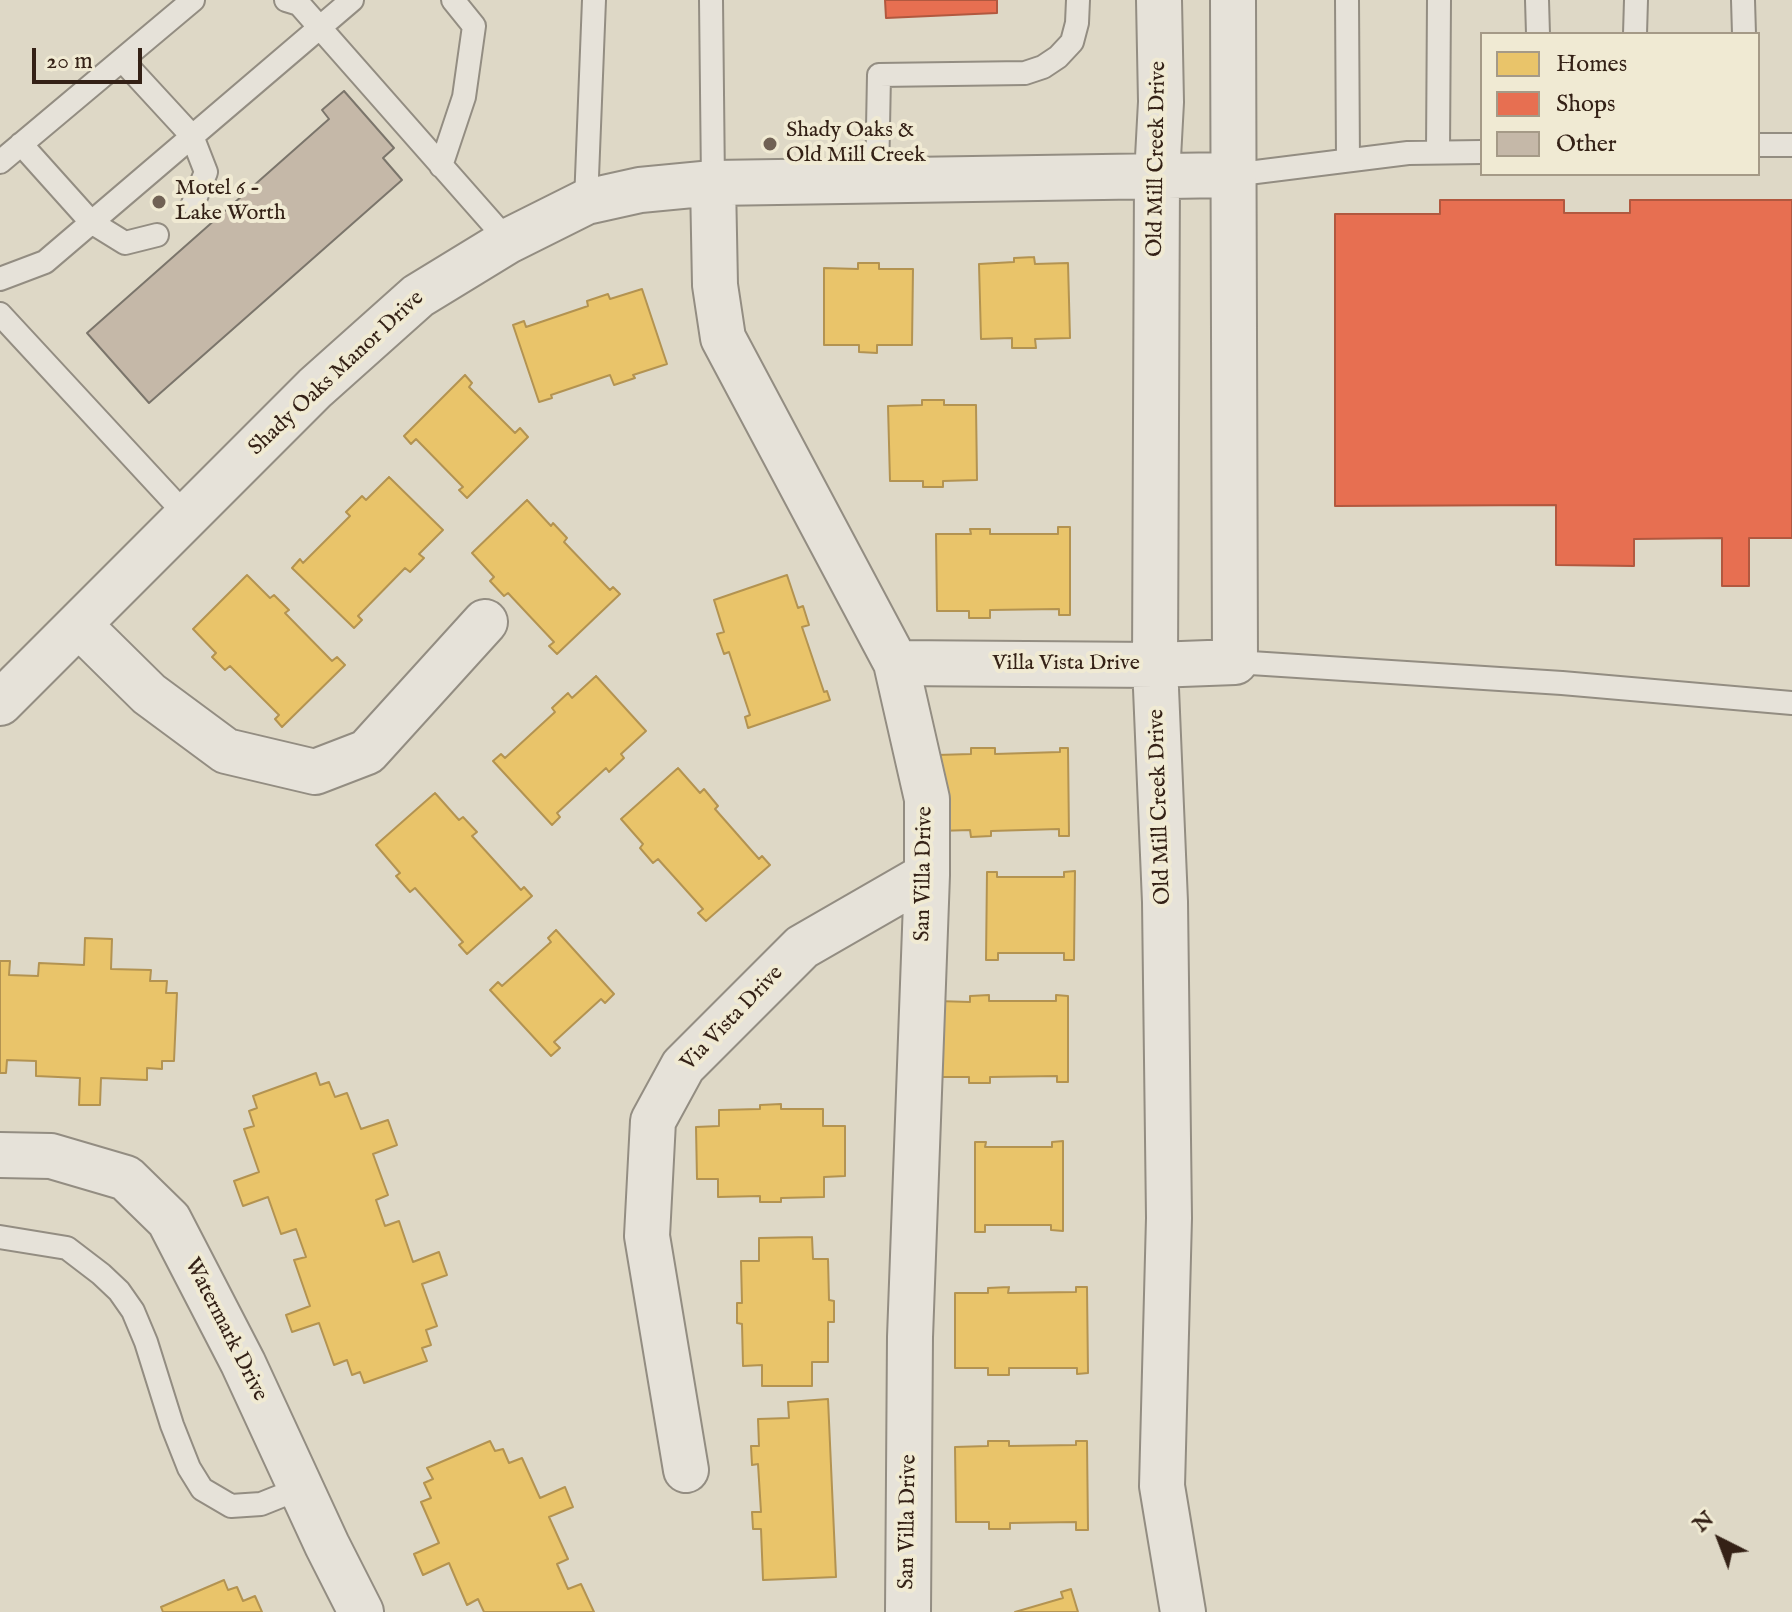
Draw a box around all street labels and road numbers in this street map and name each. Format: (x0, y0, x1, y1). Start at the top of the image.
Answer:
street label: Old Mill Creek Drive (1143, 61, 1173, 257)
street label: Shady Oaks Manor Drive (244, 286, 430, 462)
street label: Villa Vista Drive (992, 651, 1140, 677)
street label: Old Mill Creek Drive (1144, 709, 1178, 905)
street label: San Villa Drive (911, 806, 939, 942)
street label: Via Vista Drive (676, 961, 790, 1077)
street label: Watermark Drive (178, 1254, 272, 1406)
street label: San Villa Drive (895, 1454, 923, 1590)

